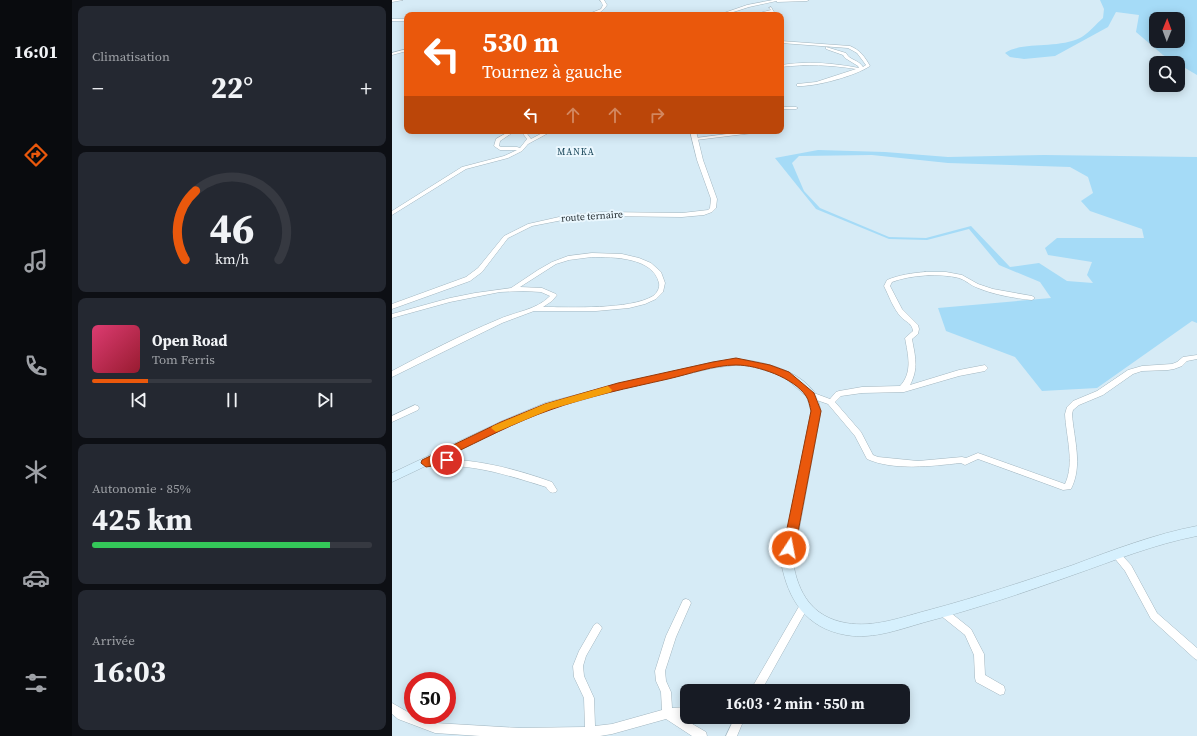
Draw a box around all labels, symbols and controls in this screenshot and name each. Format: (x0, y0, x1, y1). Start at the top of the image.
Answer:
north arrow (1149, 12, 1185, 48)
map controls (1149, 12, 1185, 92)
text: 530 m (482, 23, 559, 61)
icon: left (416, 28, 468, 80)
text: 16:01 (14, 39, 58, 64)
text: Climatisation (92, 48, 170, 65)
button: search (1149, 56, 1185, 92)
text: Tournez à gauche (482, 59, 622, 84)
text: 22° (211, 67, 253, 108)
text: − (92, 73, 104, 103)
text: + (360, 73, 372, 103)
icon: left (520, 104, 542, 126)
icon: ahead (562, 104, 584, 126)
icon: ahead (604, 104, 626, 126)
icon: right (646, 104, 668, 126)
icon: directions (22, 141, 50, 169)
district label: MANKA (557, 146, 595, 158)
text: 46 (209, 200, 255, 257)
street label: route ternaire (561, 207, 623, 225)
icon: music (22, 247, 50, 275)
text: km/h (215, 249, 249, 269)
text: Open Road (152, 330, 227, 351)
text: Tom Ferris (152, 351, 215, 368)
icon: phone (22, 352, 50, 380)
icon: previous (128, 389, 150, 411)
icon: pause (221, 389, 243, 411)
icon: next (314, 389, 336, 411)
pin (430, 443, 464, 477)
icon: arrive (436, 449, 458, 471)
icon: climate (22, 458, 50, 486)
text: Autonomie · 85% (92, 480, 191, 497)
text: 425 km (92, 499, 192, 540)
position arrow (768, 527, 810, 569)
icon: car (22, 564, 50, 592)
text: Arrivée (92, 632, 135, 649)
text: 16:03 (92, 651, 166, 692)
icon: filters (22, 669, 50, 697)
speed limit sign: 50 (404, 672, 456, 724)
text: 16:03 · 2 min · 550 m (726, 693, 865, 714)

